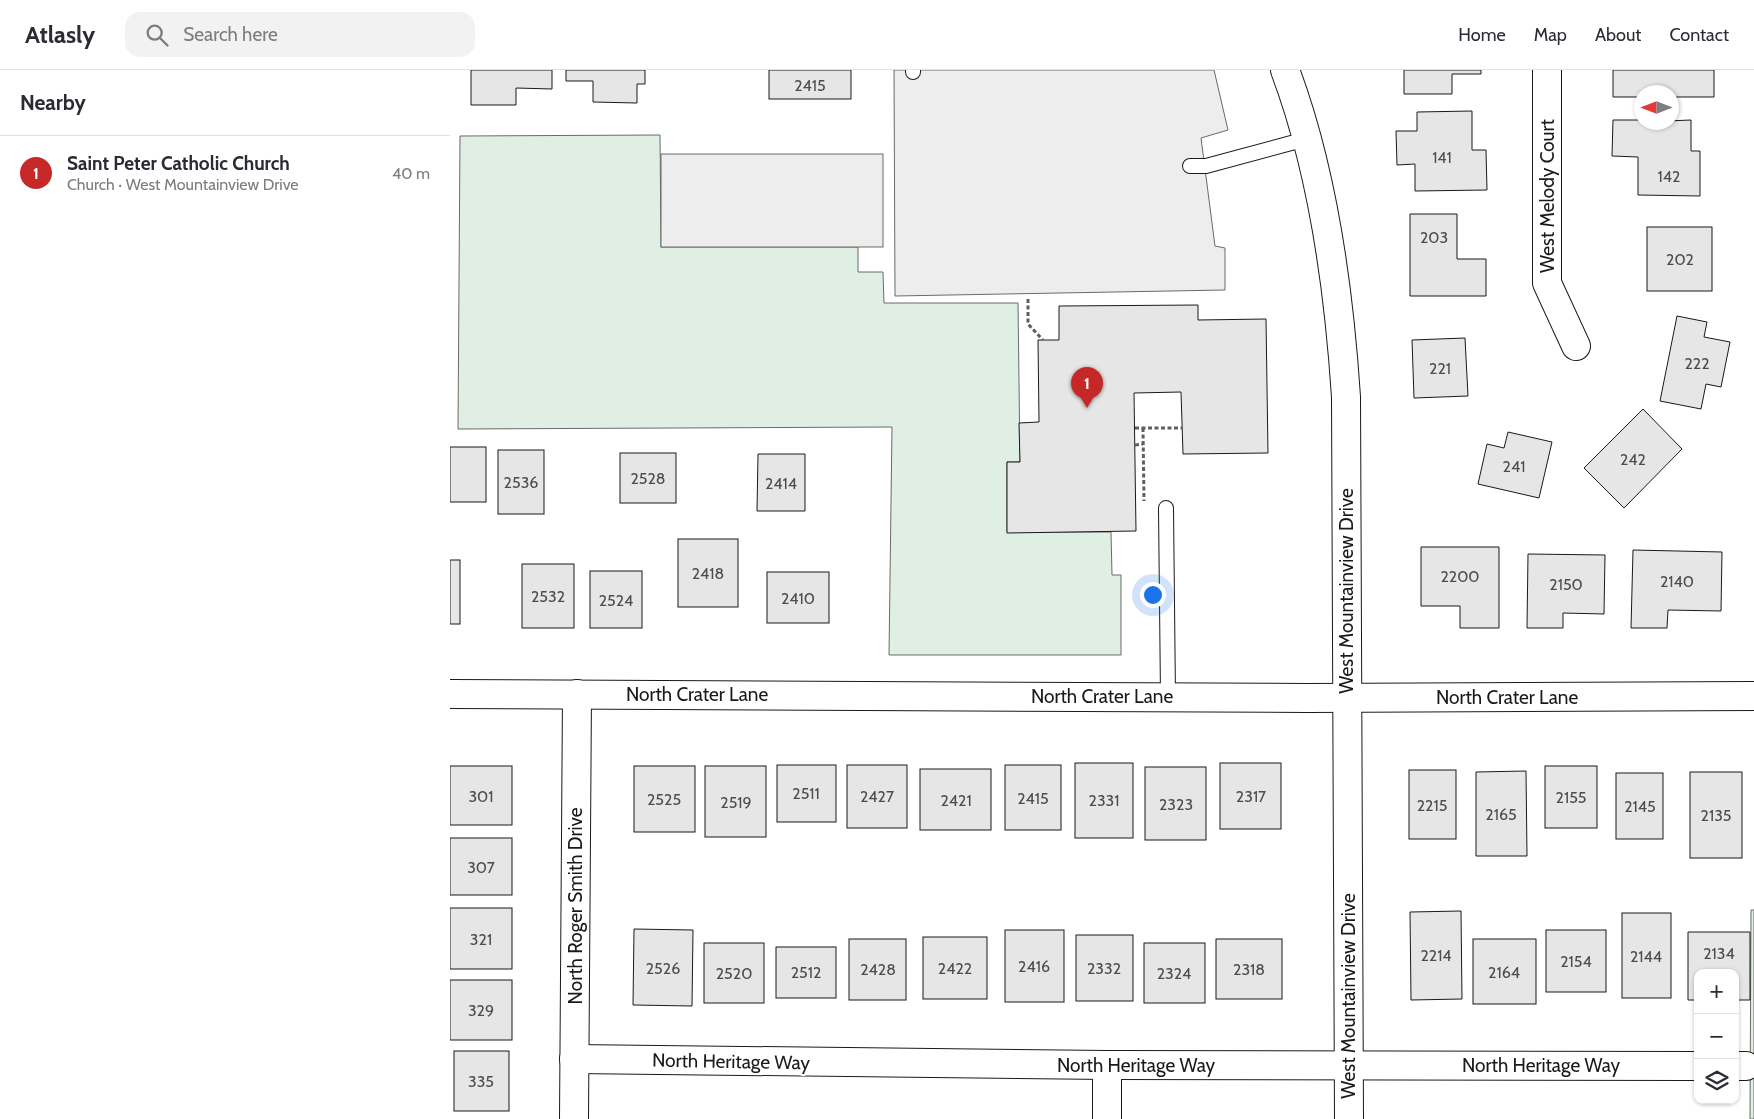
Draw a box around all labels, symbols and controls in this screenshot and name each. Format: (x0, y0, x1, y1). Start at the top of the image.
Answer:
search box (125, 12, 475, 57)
text: Atlasly (25, 20, 95, 49)
icon: search (143, 21, 171, 49)
text: Search here (183, 23, 278, 46)
text: Home (1458, 24, 1506, 46)
text: Map (1534, 24, 1567, 46)
text: About (1595, 24, 1641, 46)
text: Contact (1669, 24, 1729, 46)
house number: 2415 (794, 76, 826, 95)
north arrow (1634, 85, 1679, 130)
text: Nearby (20, 90, 86, 115)
street label: West Melody Court (1536, 118, 1559, 273)
house number: 141 (1432, 148, 1452, 167)
text: Saint Peter Catholic Church (67, 152, 290, 175)
text: 1 (33, 164, 39, 183)
text: 40 m (392, 164, 430, 183)
house number: 142 (1658, 167, 1680, 186)
text: Church · West Mountainview Drive (67, 175, 299, 194)
house number: 203 (1420, 228, 1448, 247)
house number: 202 (1666, 250, 1694, 269)
house number: 222 (1684, 354, 1710, 373)
house number: 221 (1429, 359, 1451, 378)
pin: 1 (1071, 367, 1103, 408)
house number: 242 (1620, 450, 1646, 469)
house number: 241 (1503, 457, 1525, 476)
house number: 2528 (630, 469, 666, 488)
house number: 2536 (504, 473, 538, 492)
house number: 2414 (765, 474, 797, 493)
street label: West Mountainview Drive (1335, 488, 1358, 694)
house number: 2418 (692, 564, 724, 583)
house number: 2200 (1440, 567, 1480, 586)
house number: 2140 (1660, 572, 1694, 591)
house number: 2150 (1549, 575, 1583, 594)
your location (1140, 582, 1166, 608)
house number: 2532 (531, 587, 565, 606)
house number: 2410 (781, 589, 815, 608)
house number: 2524 (599, 591, 633, 610)
street label: North Crater Lane (626, 683, 768, 706)
street label: North Crater Lane (1031, 685, 1173, 708)
street label: North Crater Lane (1436, 686, 1578, 709)
house number: 2511 (792, 784, 820, 803)
house number: 301 (468, 787, 494, 806)
house number: 2427 (860, 787, 894, 806)
house number: 2317 (1236, 787, 1266, 806)
house number: 2155 (1556, 788, 1586, 807)
house number: 2415 (1017, 789, 1049, 808)
house number: 2525 (647, 790, 681, 809)
house number: 2421 (940, 791, 972, 810)
house number: 2331 (1089, 791, 1119, 810)
house number: 2519 (720, 793, 752, 812)
house number: 2323 (1159, 795, 1193, 814)
house number: 2215 (1417, 796, 1447, 815)
house number: 2145 (1624, 797, 1656, 816)
house number: 2165 (1485, 805, 1517, 824)
house number: 2135 (1701, 806, 1731, 825)
street label: North Roger Smith Drive (564, 807, 587, 1004)
house number: 307 (467, 858, 495, 877)
street label: West Mountainview Drive (1337, 893, 1360, 1099)
house number: 321 (470, 930, 492, 949)
house number: 2134 (1703, 944, 1735, 963)
house number: 2214 (1420, 946, 1452, 965)
house number: 2144 (1630, 947, 1662, 966)
house number: 2154 (1560, 952, 1592, 971)
house number: 2416 (1018, 957, 1050, 976)
house number: 2526 (646, 959, 680, 978)
house number: 2422 (938, 959, 972, 978)
house number: 2332 (1087, 959, 1121, 978)
house number: 2428 (860, 960, 896, 979)
house number: 2318 (1233, 960, 1265, 979)
house number: 2512 (791, 963, 821, 982)
house number: 2164 (1488, 963, 1520, 982)
house number: 2520 (716, 964, 752, 983)
house number: 2324 (1157, 964, 1191, 983)
map controls (1694, 969, 1739, 1104)
button: + (1694, 969, 1739, 1014)
house number: 329 (468, 1001, 494, 1020)
button: − (1694, 1014, 1739, 1059)
street label: North Heritage Way (652, 1049, 811, 1074)
street label: North Heritage Way (1057, 1054, 1215, 1077)
street label: North Heritage Way (1462, 1054, 1620, 1077)
button: layers (1694, 1059, 1739, 1104)
house number: 335 (468, 1072, 494, 1091)

